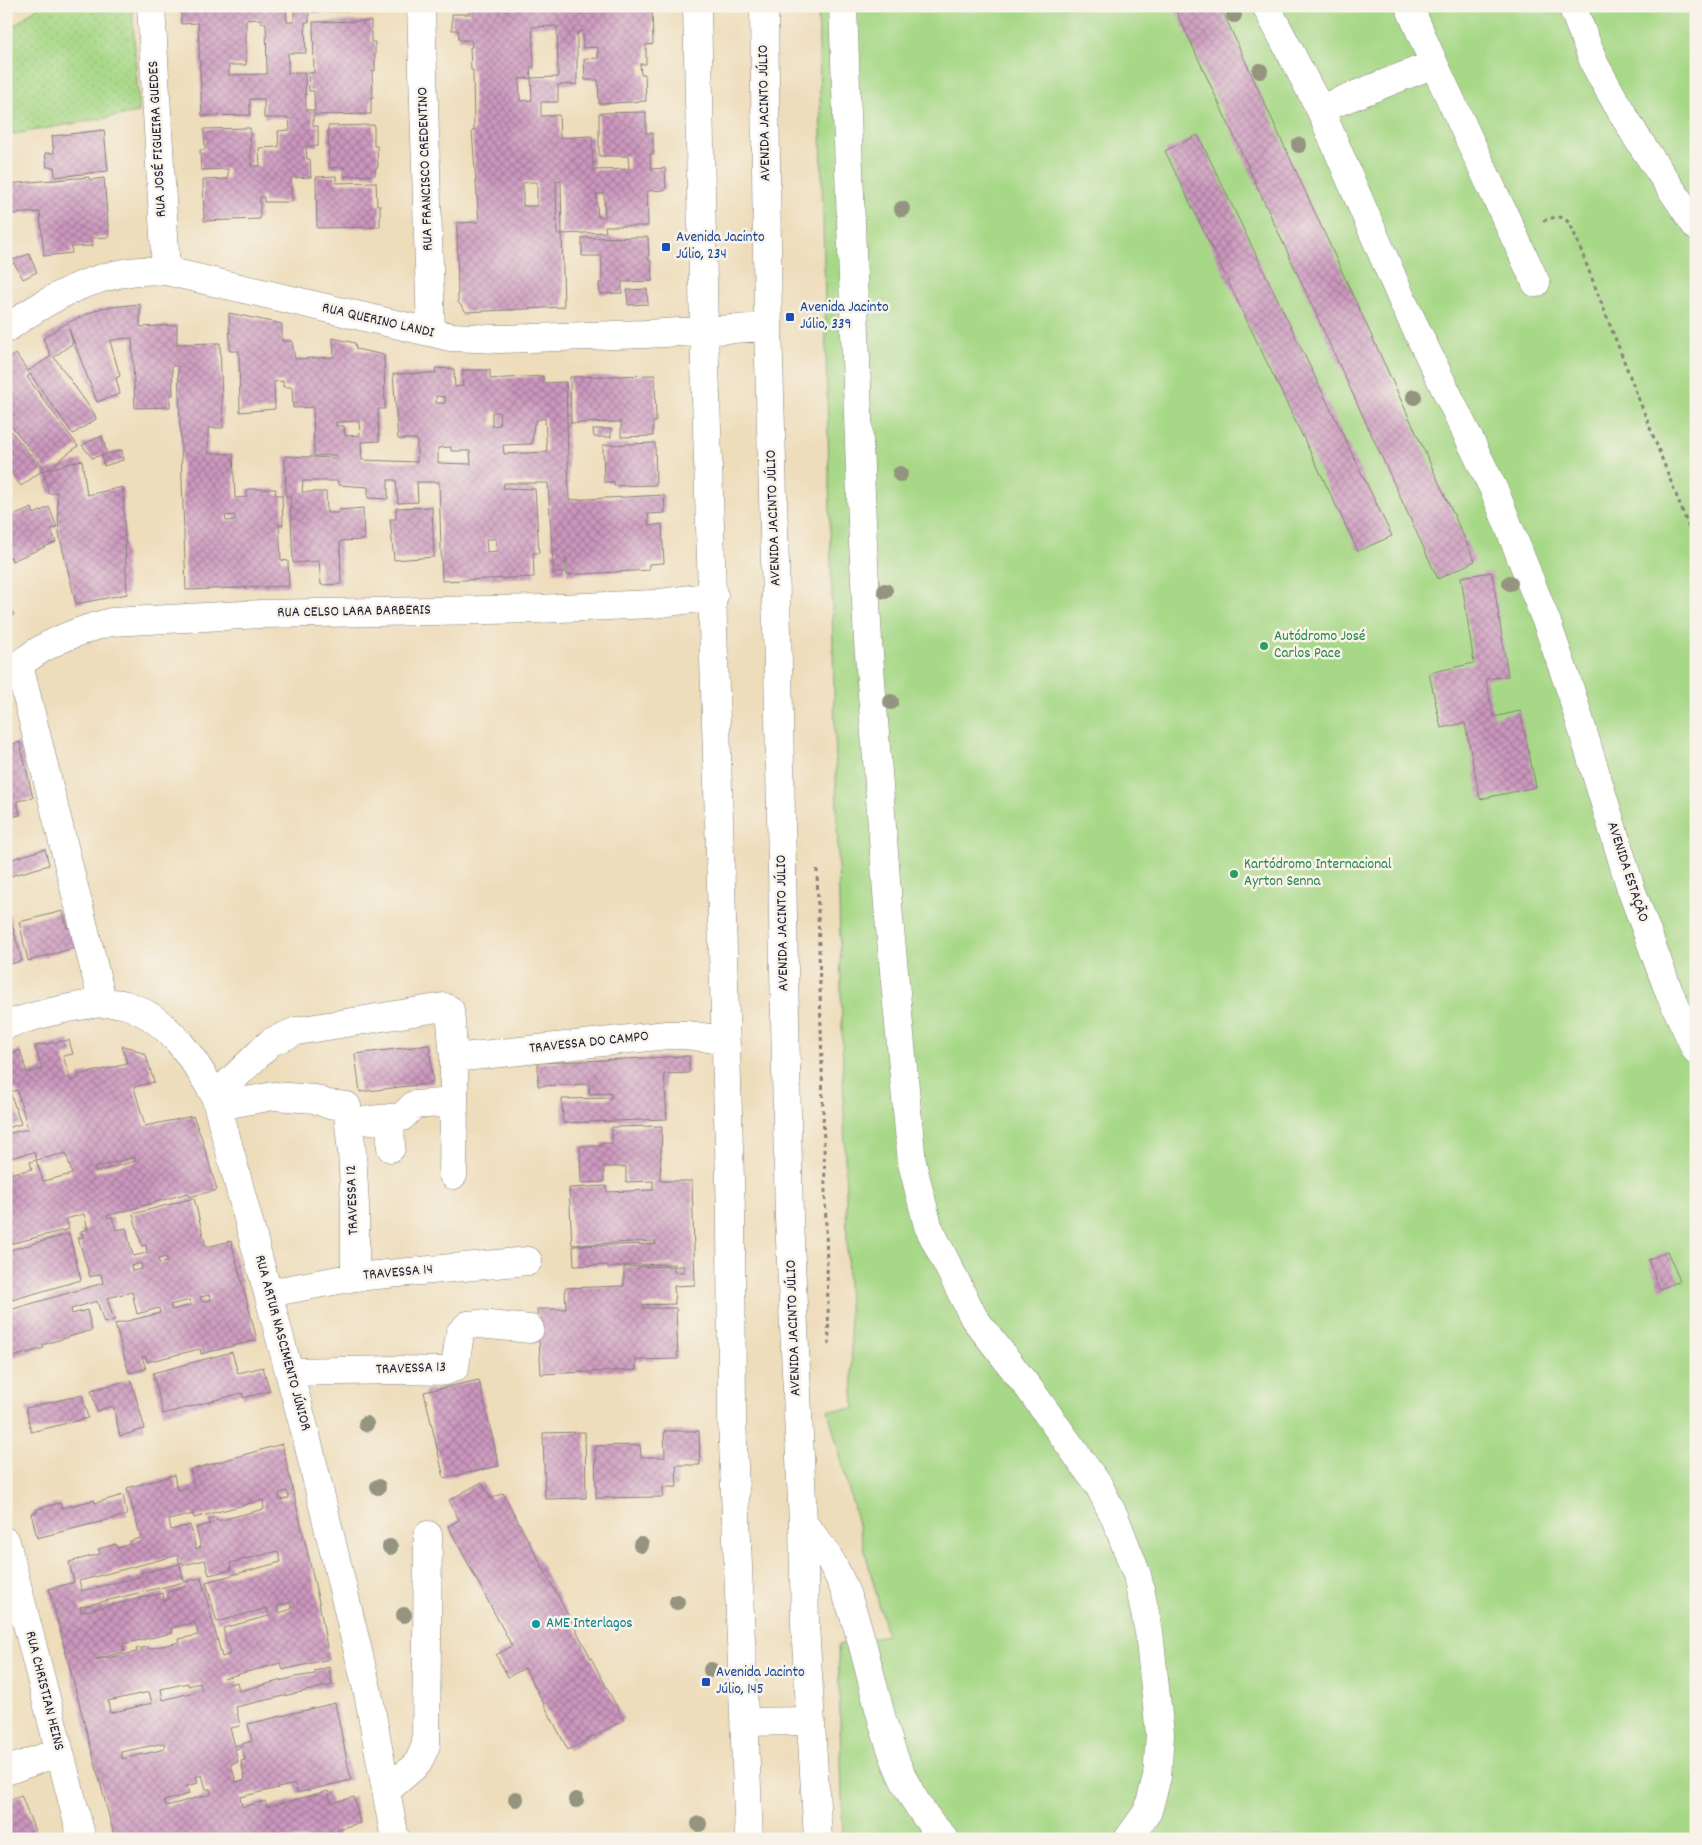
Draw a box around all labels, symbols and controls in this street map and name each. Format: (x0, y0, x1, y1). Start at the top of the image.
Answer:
street label: AVENIDA JACINTO JÚLIO (753, 45, 777, 181)
street label: RUA JOSÉ FIGUEIRA GUEDES (143, 60, 173, 218)
street label: RUA FRANCISCO CREDENTINO (412, 87, 440, 251)
place label: Avenida Jacinto Júlio, 234 (676, 227, 765, 266)
marker: Avenida Jacinto Júlio, 234 (660, 241, 672, 253)
street label: RUA QUERINO LANDI (320, 297, 437, 345)
place label: Avenida Jacinto Júlio, 339 (800, 297, 889, 336)
marker: Avenida Jacinto Júlio, 339 (784, 311, 796, 323)
street label: AVENIDA JACINTO JÚLIO (761, 449, 787, 587)
street label: RUA CELSO LARA BARBERIS (277, 600, 431, 624)
place label: Autódromo José Carlos Pace (1274, 626, 1365, 665)
marker: Autódromo José Carlos Pace (1258, 640, 1270, 652)
street label: AVENIDA ESTAÇÃO (1600, 819, 1654, 925)
place label: Kartódromo Internacional Ayrton Senna (1244, 854, 1392, 893)
street label: AVENIDA JACINTO JÚLIO (771, 855, 795, 991)
marker: Kartódromo Internacional Ayrton Senna (1228, 868, 1240, 880)
street label: TRAVESSA DO CAMPO (528, 1026, 650, 1060)
street label: TRAVESSA 12 (341, 1165, 365, 1235)
street label: RUA ARTUR NASCIMENTO JÚNIOR (248, 1253, 316, 1433)
street label: TRAVESSA 14 (362, 1259, 434, 1287)
street label: AVENIDA JACINTO JÚLIO (781, 1259, 807, 1397)
street label: TRAVESSA 13 (375, 1357, 447, 1381)
place label: AME Interlagos (546, 1613, 633, 1635)
marker: AME Interlagos (530, 1618, 542, 1630)
street label: RUA CHRISTIAN HEINS (18, 1629, 70, 1753)
place label: Avenida Jacinto Júlio, 145 (716, 1662, 805, 1701)
marker: Avenida Jacinto Júlio, 145 (700, 1676, 712, 1688)

